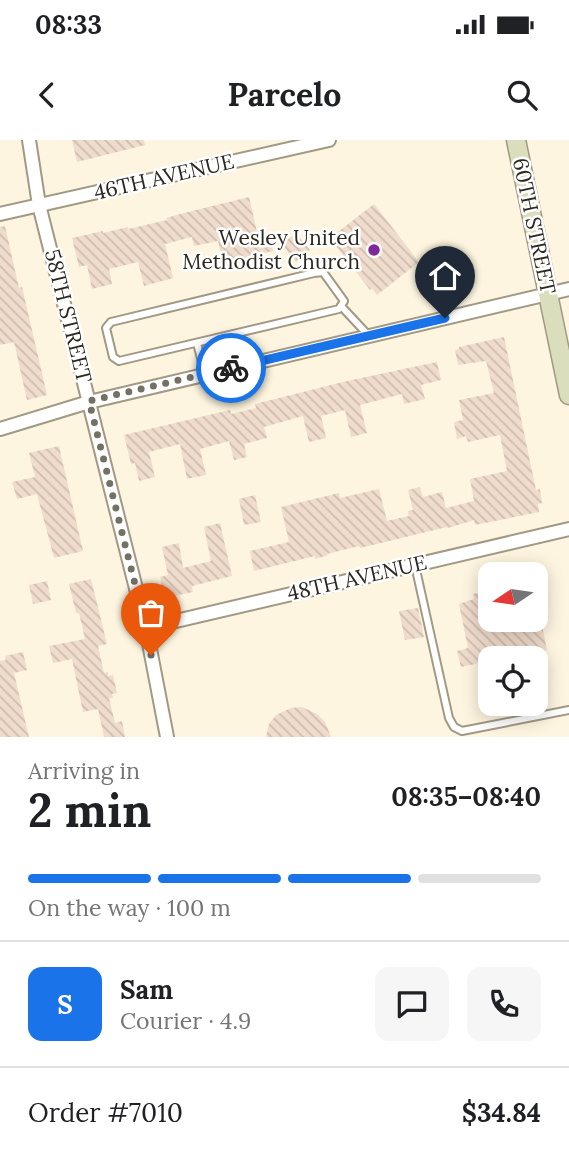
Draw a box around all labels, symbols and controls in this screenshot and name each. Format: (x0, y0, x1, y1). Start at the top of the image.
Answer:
text: 08:33 (35, 8, 102, 41)
text: Parcelo (228, 74, 341, 115)
icon: back (28, 76, 66, 114)
icon: search (503, 76, 541, 114)
street label: 46TH AVENUE (91, 147, 237, 206)
street label: 60TH STREET (507, 155, 562, 297)
place label: Wesley United Methodist Church (182, 224, 360, 275)
marker: Wesley United Methodist Church (366, 242, 382, 258)
street label: 58TH STREET (39, 246, 98, 385)
pin (415, 246, 475, 318)
icon: home (426, 257, 464, 295)
courier (196, 333, 266, 403)
icon: bike (212, 349, 250, 387)
street label: 48TH AVENUE (284, 548, 429, 607)
north arrow (478, 562, 548, 632)
map controls (478, 562, 548, 716)
pin (121, 583, 181, 655)
icon: bag (132, 594, 170, 632)
button: locate (478, 646, 548, 716)
text: Arriving in (28, 756, 140, 785)
text: 08:35–08:40 (391, 780, 541, 813)
text: 2 min (28, 781, 151, 840)
text: On the way · 100 m (28, 893, 231, 922)
button: chat (375, 967, 449, 1041)
button: phone (467, 967, 541, 1041)
text: Sam (120, 973, 173, 1006)
text: S (57, 988, 73, 1021)
text: Courier · 4.9 (120, 1006, 251, 1035)
text: Order #7010 (28, 1096, 183, 1129)
text: $34.84 (462, 1096, 541, 1129)

